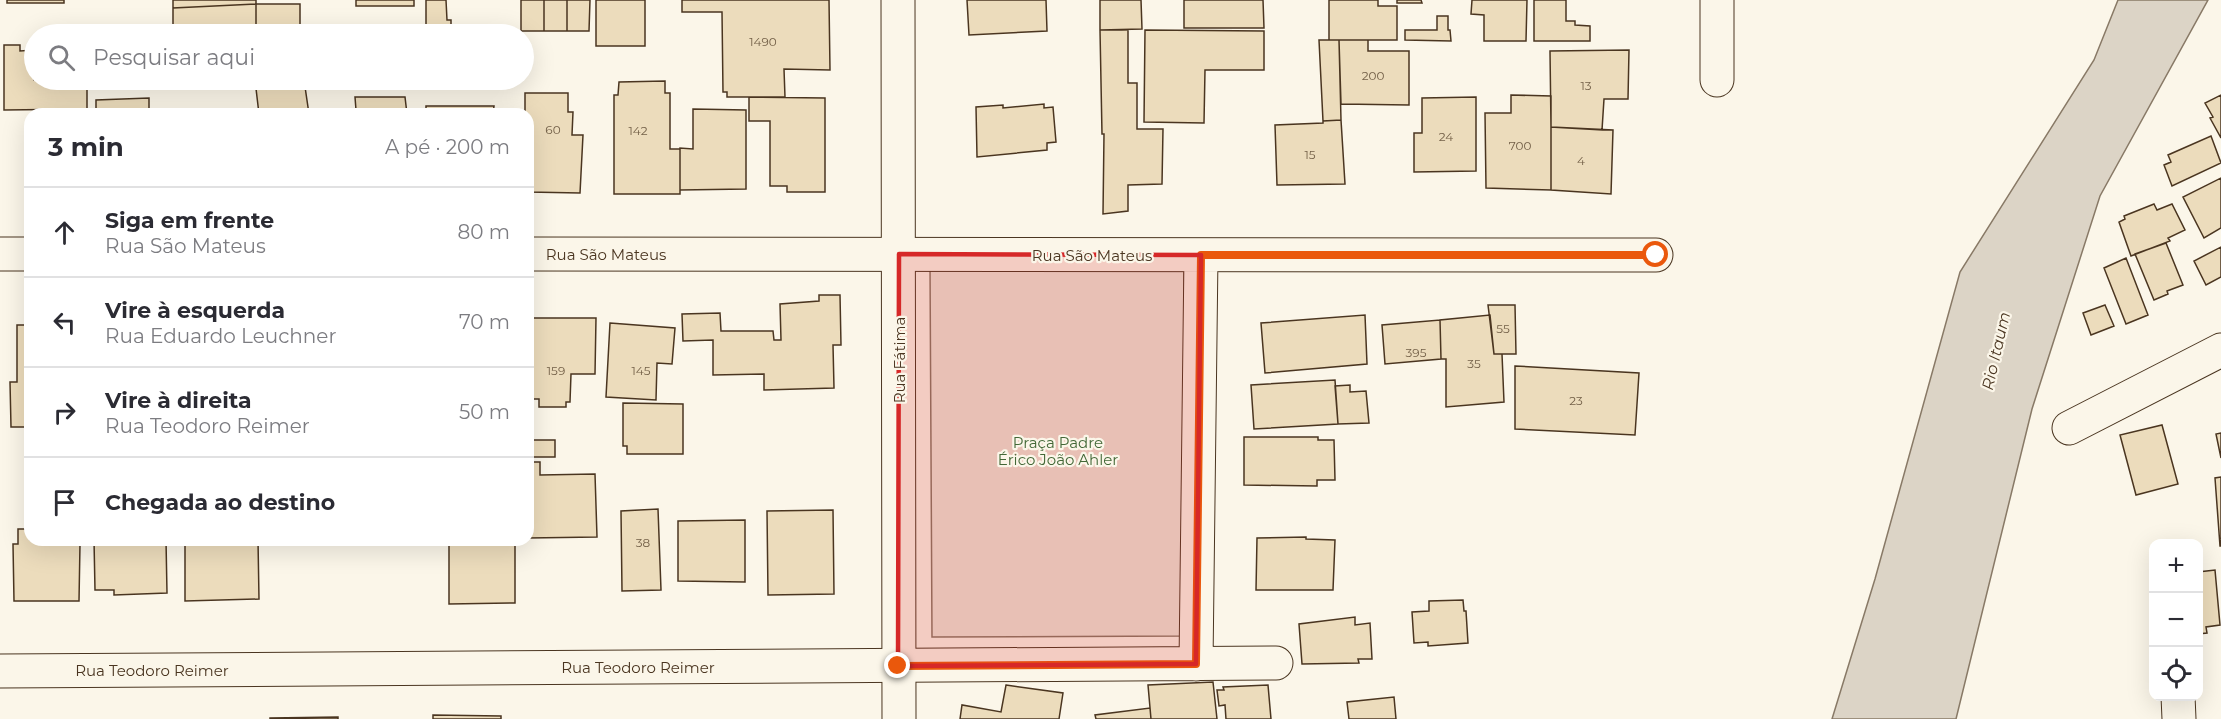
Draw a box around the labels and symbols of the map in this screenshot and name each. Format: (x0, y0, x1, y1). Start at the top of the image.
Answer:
house number: 1490 (749, 34, 777, 49)
house number: 200 (1362, 68, 1384, 83)
house number: 13 (1580, 78, 1592, 93)
house number: 60 (545, 122, 561, 137)
house number: 142 (628, 123, 648, 138)
house number: 24 (1439, 129, 1453, 144)
house number: 700 (1509, 138, 1531, 153)
house number: 15 (1304, 147, 1316, 162)
house number: 4 (1577, 153, 1585, 168)
route start (1642, 241, 1668, 267)
street label: Rua São Mateus (546, 245, 666, 264)
street label: Rua São Mateus (1032, 246, 1152, 265)
water label: Rio Itaum (1978, 310, 2014, 392)
street label: Rua Fátima (890, 317, 909, 403)
house number: 55 (1496, 321, 1510, 336)
house number: 395 (1406, 345, 1427, 360)
house number: 35 (1467, 356, 1481, 371)
house number: 159 (547, 363, 565, 378)
house number: 145 (631, 363, 651, 378)
house number: 23 (1569, 393, 1583, 408)
park label: Praça Padre Érico João Ahler (998, 433, 1118, 469)
house number: 38 (636, 535, 651, 550)
route end (884, 652, 910, 678)
street label: Rua Teodoro Reimer (561, 658, 715, 677)
street label: Rua Teodoro Reimer (75, 661, 229, 680)

